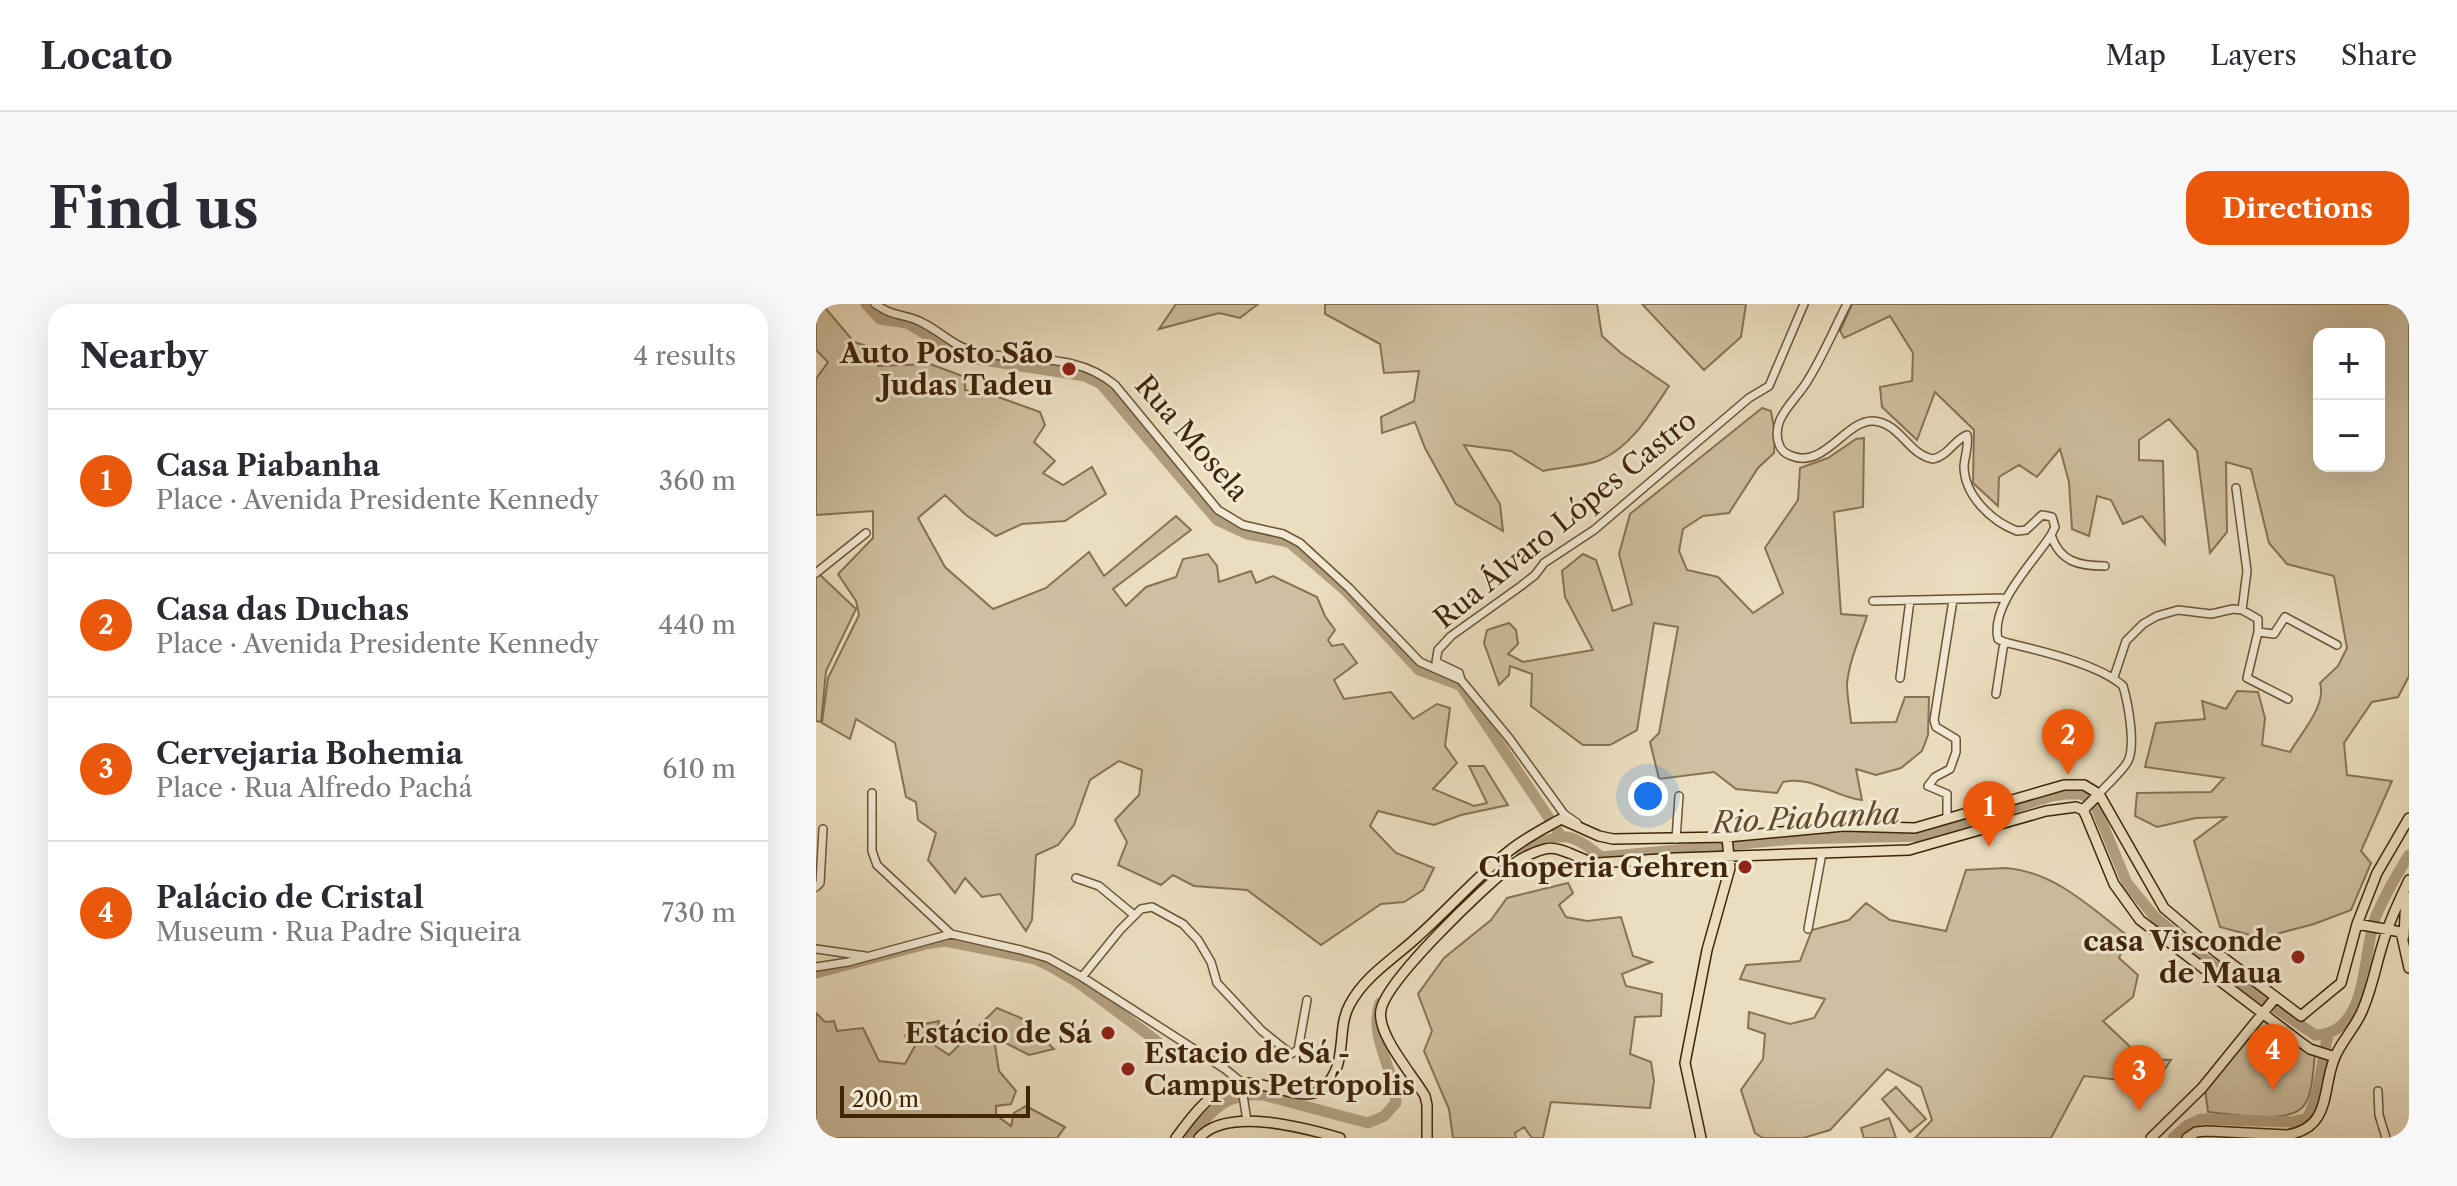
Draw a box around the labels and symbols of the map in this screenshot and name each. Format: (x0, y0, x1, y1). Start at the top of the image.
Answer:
place label: Auto Posto São Judas Tadeu (839, 336, 1053, 402)
marker: Auto Posto São Judas Tadeu (1060, 360, 1078, 378)
street label: Rua Mosela (1128, 368, 1256, 508)
street label: Rua Álvaro Lópes Castro (1427, 403, 1703, 635)
pin: 2 (2042, 709, 2094, 775)
your location (1628, 776, 1668, 816)
pin: 1 (1963, 781, 2015, 847)
water label: Rio Piabanha (1709, 795, 1901, 841)
place label: Choperia Gehren (1479, 850, 1729, 884)
marker: Choperia Gehren (1736, 858, 1754, 876)
place label: casa Visconde de Maua (2083, 924, 2283, 990)
marker: casa Visconde de Maua (2289, 948, 2307, 966)
place label: Estácio de Sá (905, 1016, 1093, 1050)
marker: Estácio de Sá (1099, 1024, 1117, 1042)
pin: 4 (2247, 1024, 2299, 1090)
place label: Estacio de Sá - Campus Petrópolis (1144, 1036, 1415, 1102)
pin: 3 (2113, 1045, 2165, 1111)
marker: Estacio de Sá - Campus Petrópolis (1119, 1060, 1137, 1078)
scale bar (840, 1082, 1030, 1118)

